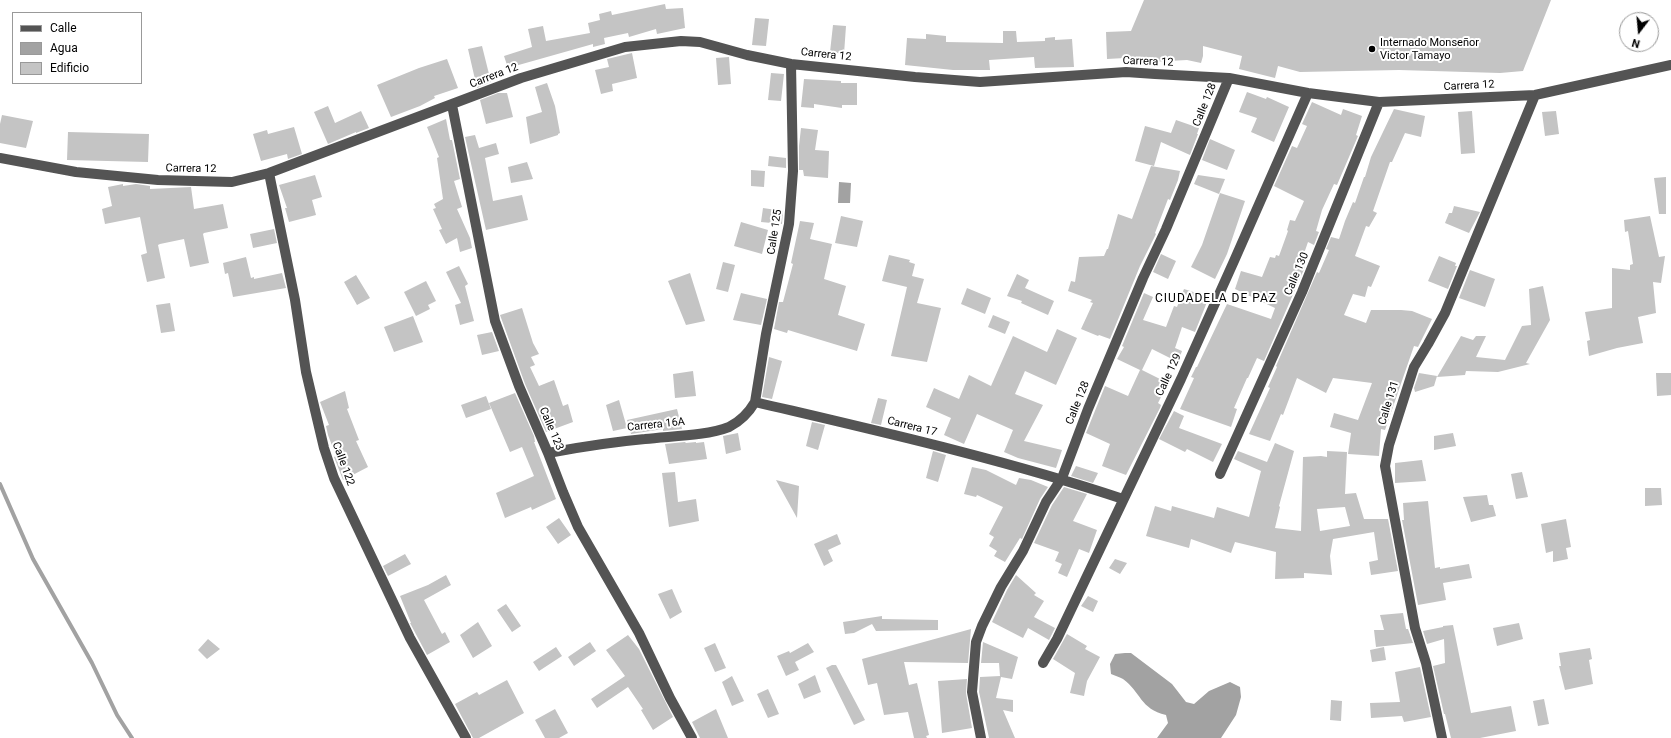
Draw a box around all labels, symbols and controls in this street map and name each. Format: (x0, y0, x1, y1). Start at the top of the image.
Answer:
legend (12, 12, 142, 84)
north arrow (1619, 12, 1659, 52)
text: Calle (50, 21, 77, 35)
place label: Internado Monseñor Victor Tamayo (1380, 36, 1479, 62)
text: N (1630, 36, 1641, 50)
text: Agua (50, 41, 78, 55)
marker: Internado Monseñor Victor Tamayo (1367, 44, 1377, 54)
street label: Carrera 12 (800, 46, 852, 64)
street label: Carrera 12 (1122, 55, 1174, 69)
text: Edificio (50, 61, 89, 75)
street label: Carrera 12 (468, 61, 520, 91)
street label: Carrera 12 (1443, 78, 1495, 94)
street label: Calle 128 (1190, 81, 1220, 129)
street label: Carrera 12 (165, 162, 217, 176)
street label: Calle 125 (765, 208, 785, 256)
street label: Calle 130 (1282, 250, 1312, 298)
district label: CIUDADELA DE PAZ (1155, 292, 1277, 306)
street label: Calle 129 (1153, 352, 1185, 398)
street label: Calle 128 (1063, 379, 1093, 427)
street label: Calle 131 (1376, 379, 1402, 427)
street label: Calle 123 (536, 405, 566, 453)
street label: Carrera 17 (886, 414, 938, 440)
street label: Carrera 16A (626, 415, 686, 435)
street label: Calle 122 (329, 440, 357, 488)

